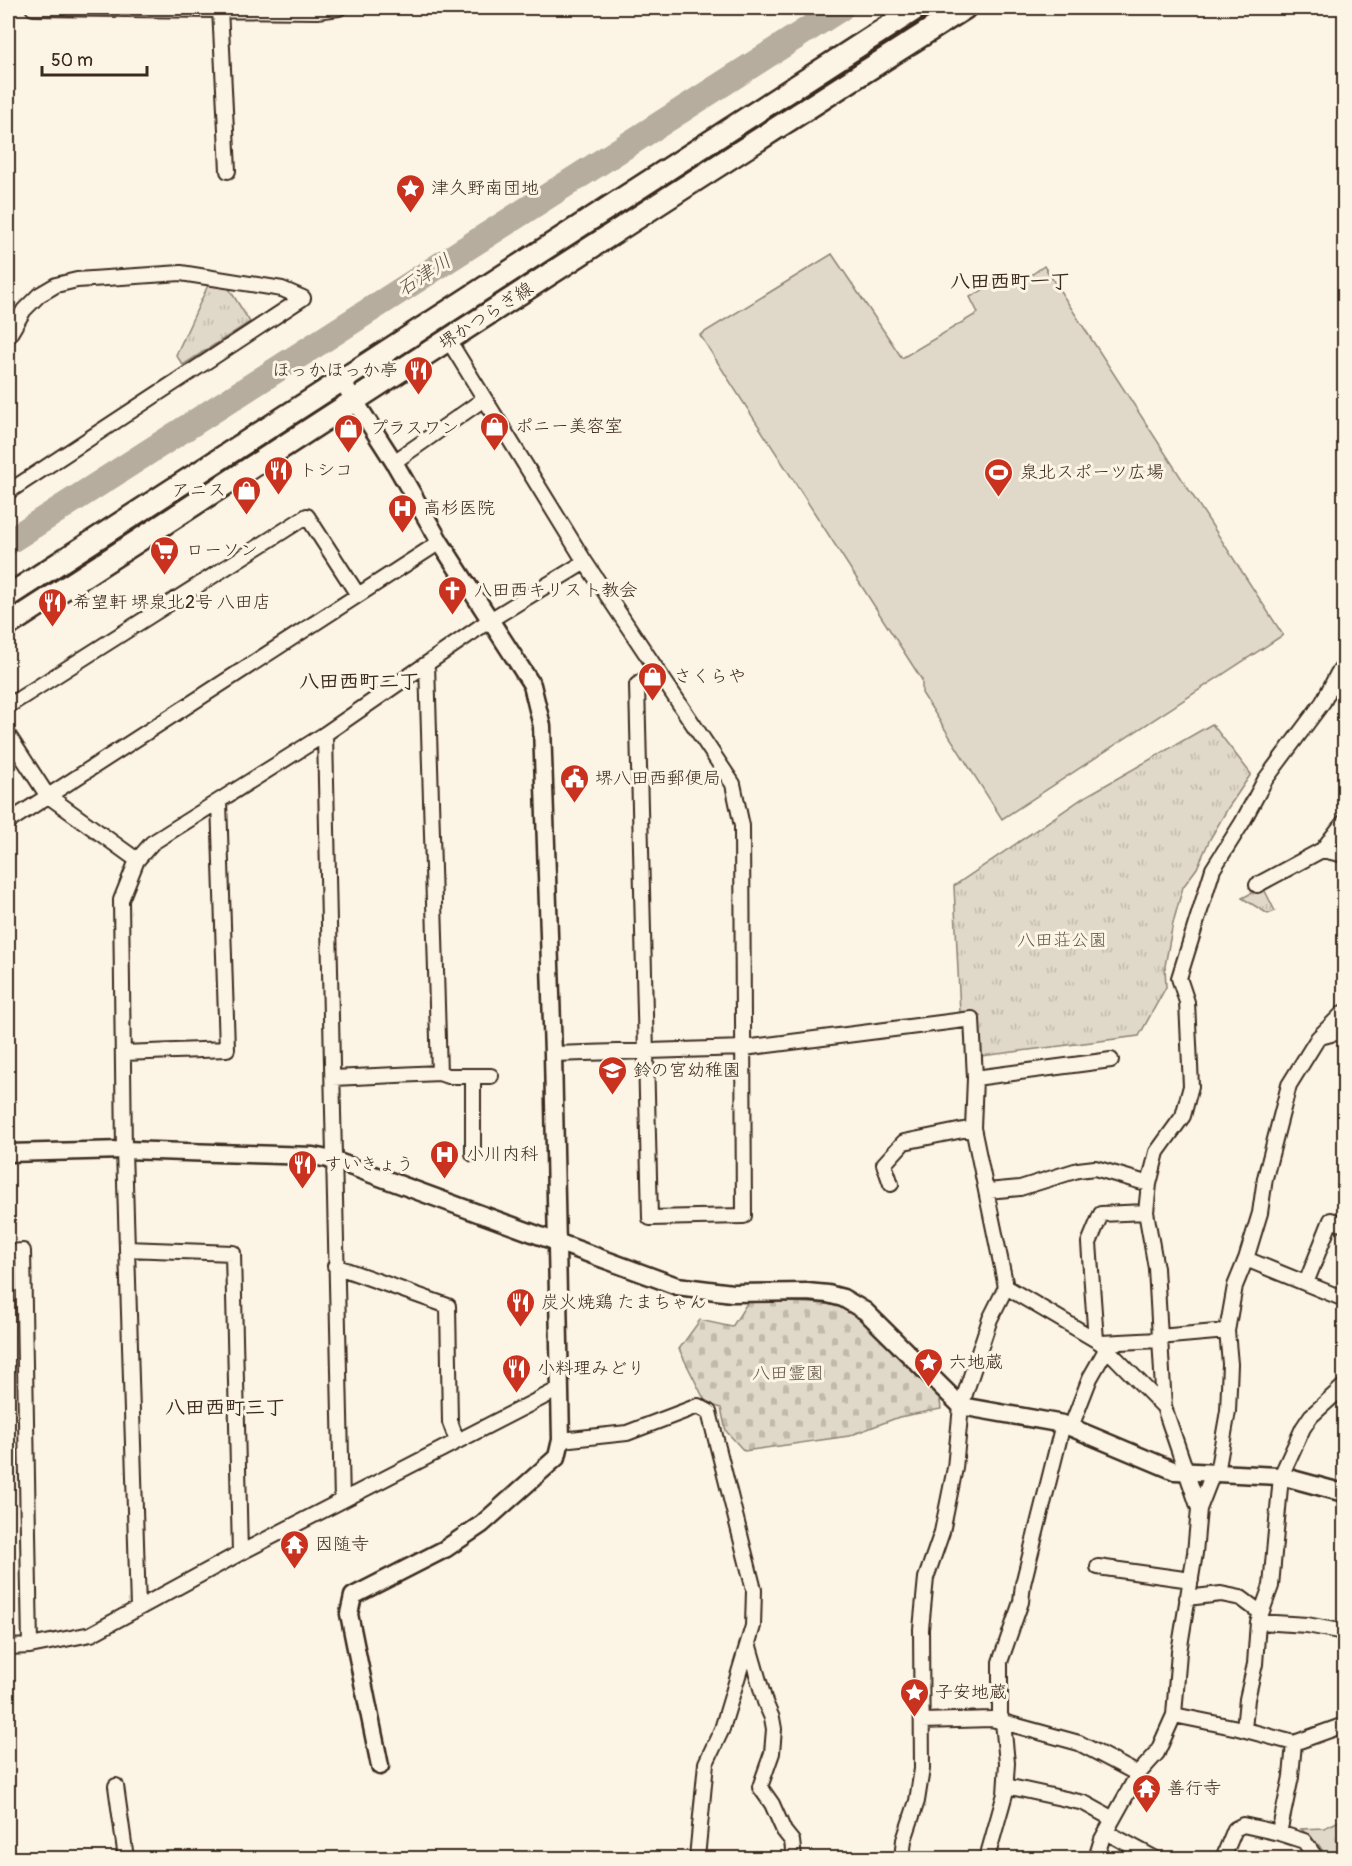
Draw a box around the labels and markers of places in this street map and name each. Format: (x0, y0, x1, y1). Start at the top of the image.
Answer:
place icon: 津久野南団地 (394, 172, 426, 214)
place label: 津久野南団地 (431, 177, 539, 200)
restaurant icon: ほっかほっか亭 (403, 354, 435, 396)
place label: ほっかほっか亭 (272, 359, 398, 382)
shop icon: ポニー美容室 (478, 410, 510, 452)
shop icon: プラスワン (333, 412, 365, 454)
place label: ポニー美容室 (515, 415, 623, 438)
place label: プラスワン (370, 417, 459, 440)
restaurant icon: トシコ (262, 454, 294, 496)
sports icon: 泉北スポーツ広場 (983, 456, 1015, 498)
place label: トシコ (299, 459, 353, 482)
place label: 泉北スポーツ広場 (1020, 461, 1164, 484)
shop icon: アニス (231, 474, 263, 516)
place label: アニス (172, 479, 226, 502)
hospital icon: 高杉医院 (386, 492, 418, 534)
place label: 高杉医院 (423, 497, 495, 520)
supermarket icon: ローソン (149, 534, 181, 576)
place label: ローソン (186, 539, 258, 562)
church icon: 八田西キリスト教会 (437, 574, 469, 616)
place label: 八田西キリスト教会 (474, 579, 637, 602)
restaurant icon: 希望軒 堺泉北2号 八田店 (36, 586, 68, 628)
place label: 希望軒 堺泉北2号 八田店 (73, 591, 271, 614)
shop icon: さくらや (637, 660, 669, 702)
place label: さくらや (674, 665, 746, 688)
public building icon: 堺八田西郵便局 (558, 762, 590, 804)
place label: 堺八田西郵便局 (595, 767, 721, 790)
school or university icon: 鈴の宮幼稚園 (596, 1054, 628, 1096)
place label: 鈴の宮幼稚園 (633, 1059, 741, 1082)
hospital icon: 小川内科 (429, 1138, 461, 1180)
place label: 小川内科 (466, 1143, 538, 1166)
restaurant icon: すいきょう (287, 1148, 319, 1190)
place label: すいきょう (324, 1153, 414, 1176)
restaurant icon: 炭火焼鶏 たまちゃん (504, 1286, 536, 1328)
place label: 炭火焼鶏 たまちゃん (541, 1291, 707, 1314)
place icon: 六地蔵 (912, 1346, 944, 1388)
place label: 六地蔵 (949, 1351, 1003, 1374)
restaurant icon: 小料理みどり (500, 1352, 532, 1394)
place label: 小料理みどり (537, 1357, 645, 1380)
temple icon: 因随寺 (278, 1528, 310, 1570)
place label: 因随寺 (315, 1533, 369, 1556)
place icon: 子安地蔵 (898, 1676, 930, 1718)
place label: 子安地蔵 (935, 1681, 1007, 1704)
temple icon: 善行寺 (1130, 1772, 1162, 1814)
place label: 善行寺 (1167, 1777, 1221, 1800)

